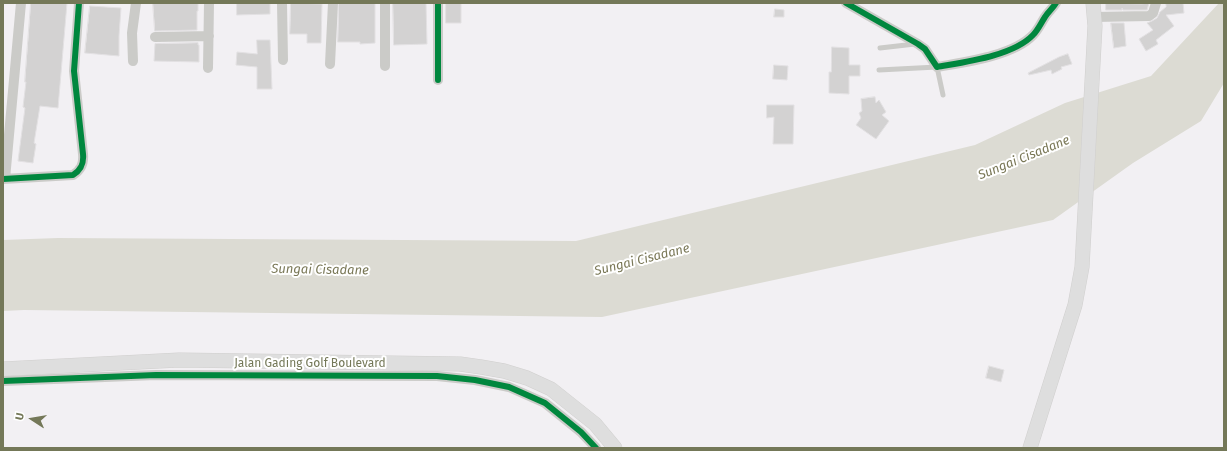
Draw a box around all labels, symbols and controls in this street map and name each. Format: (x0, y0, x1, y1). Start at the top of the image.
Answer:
water label: Sungai Cisadane (976, 133, 1072, 183)
water label: Sungai Cisadane (593, 241, 691, 279)
water label: Sungai Cisadane (271, 261, 369, 279)
street label: Jalan Gading Golf Boulevard (234, 357, 386, 371)
north arrow (12, 399, 52, 439)
text: U (13, 412, 27, 421)

